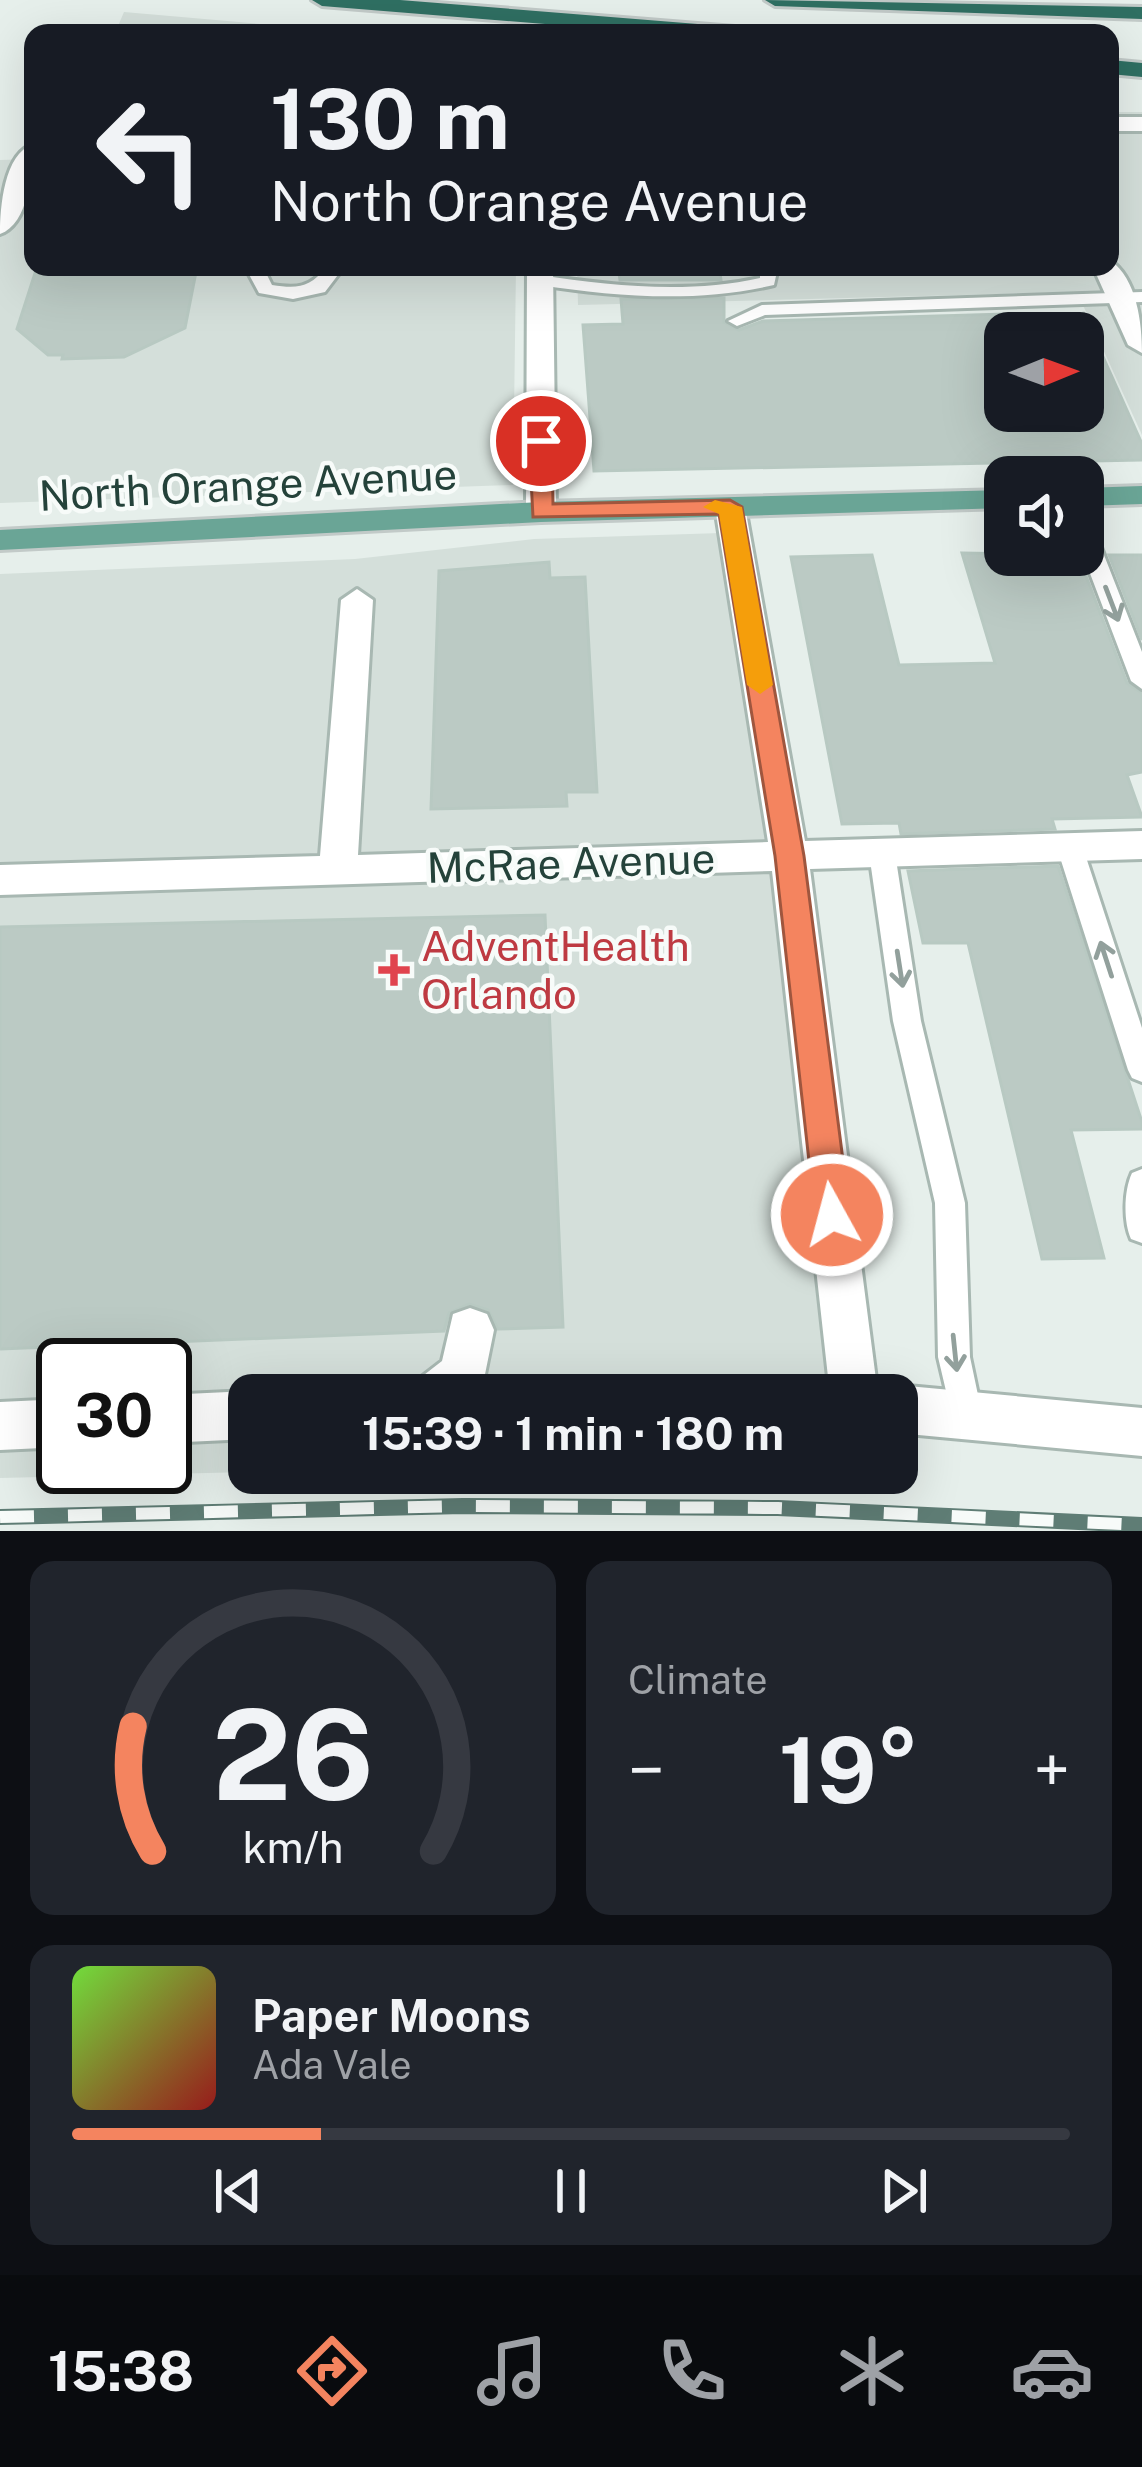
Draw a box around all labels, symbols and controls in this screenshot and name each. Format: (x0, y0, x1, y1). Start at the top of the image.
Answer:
text: 130 m (270, 69, 510, 168)
icon: left (72, 72, 228, 228)
text: North Orange Avenue (270, 170, 808, 233)
north arrow (984, 312, 1104, 432)
map controls (984, 312, 1104, 576)
pin (490, 390, 592, 492)
icon: arrive (508, 408, 574, 474)
street label: North Orange Avenue (38, 449, 458, 520)
button: sound (984, 456, 1104, 576)
one-way arrow (1103, 585, 1125, 622)
street label: McRae Avenue (426, 833, 716, 892)
place label: AdventHealth Orlando (421, 921, 690, 1018)
one-way arrow (1094, 941, 1116, 979)
one-way arrow (889, 949, 912, 988)
marker: AdventHealth Orlando (378, 954, 410, 986)
position arrow (769, 1152, 895, 1278)
one-way arrow (945, 1333, 967, 1372)
speed limit sign: 30 (36, 1338, 192, 1494)
text: 15:39 · 1 min · 180 m (362, 1407, 784, 1460)
text: Climate (628, 1657, 768, 1703)
text: 26 (212, 1681, 374, 1828)
text: 19° (779, 1717, 919, 1823)
text: − (628, 1731, 665, 1809)
text: + (1033, 1731, 1070, 1809)
text: km/h (243, 1822, 343, 1873)
text: Paper Moons (252, 1989, 531, 2042)
text: Ada Vale (252, 2042, 412, 2088)
icon: previous (205, 2158, 271, 2224)
icon: pause (538, 2158, 604, 2224)
icon: next (871, 2158, 937, 2224)
icon: directions (290, 2329, 374, 2413)
icon: music (470, 2329, 554, 2413)
icon: phone (650, 2329, 734, 2413)
icon: climate (830, 2329, 914, 2413)
icon: car (1010, 2329, 1094, 2413)
text: 15:38 (48, 2340, 194, 2403)

